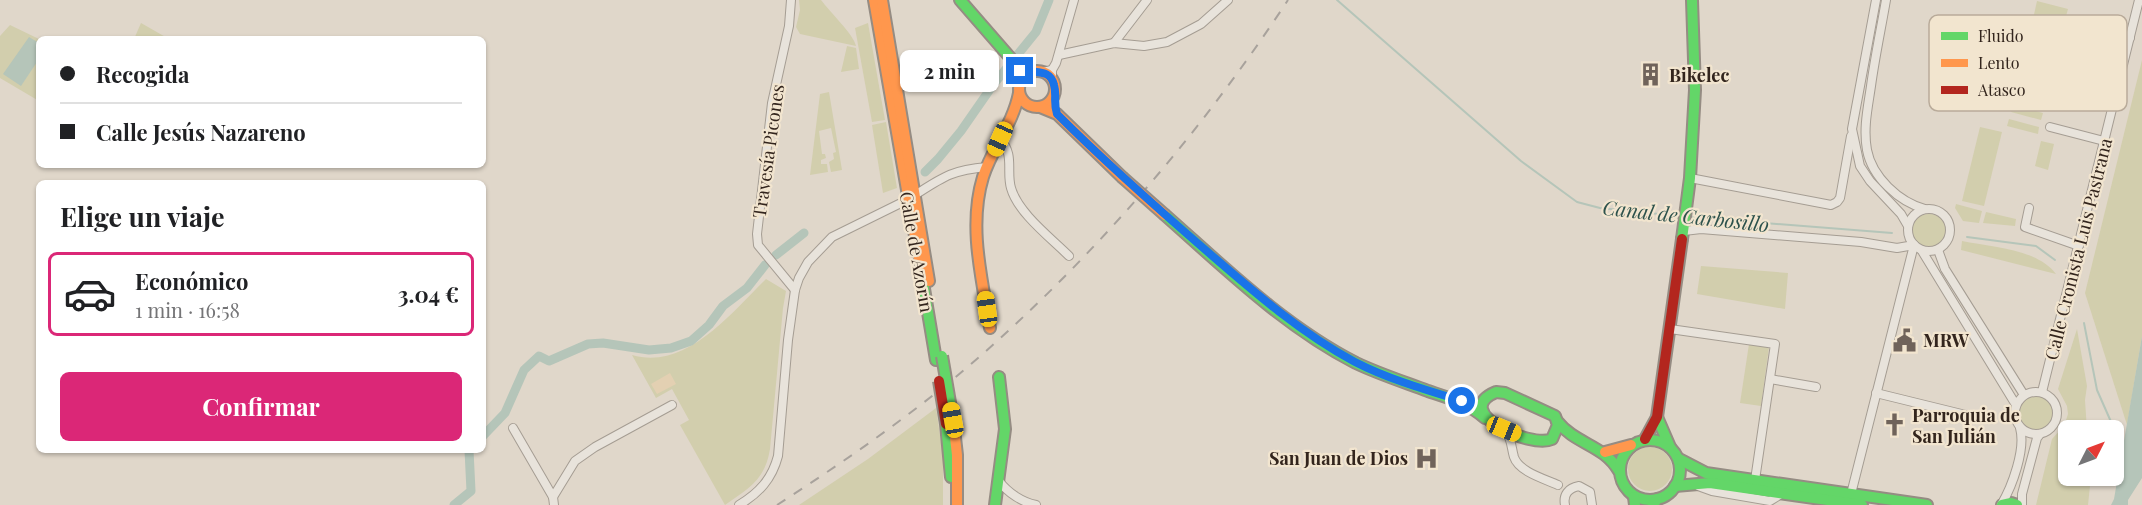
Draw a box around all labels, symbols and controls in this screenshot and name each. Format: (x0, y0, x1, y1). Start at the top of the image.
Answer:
legend (1929, 15, 2127, 111)
text: Fluido (1978, 25, 2024, 46)
callout: 2 min (900, 50, 999, 92)
text: Lento (1978, 52, 2020, 73)
text: 2 min (924, 57, 975, 84)
route end (1006, 57, 1033, 84)
text: Recogida (96, 59, 189, 89)
building icon: Bikelec (1638, 62, 1664, 88)
place label: Bikelec (1669, 63, 1729, 87)
text: Atasco (1977, 79, 2026, 100)
street label: Travesía Picones (747, 83, 789, 219)
text: Calle Jesús Nazareno (96, 117, 306, 147)
car (984, 119, 1016, 159)
street label: Calle Cronista Luis Pastrana (2039, 135, 2117, 362)
street label: Calle de Azorín (895, 190, 939, 315)
water label: Canal de Carbosillo (1601, 193, 1771, 237)
text: Elige un viaje (60, 198, 225, 234)
text: Económico (135, 266, 248, 296)
icon: car (63, 267, 117, 321)
text: 3.04 € (398, 279, 459, 309)
car (976, 290, 998, 328)
text: 1 min · 16:58 (135, 296, 240, 323)
public building icon: MRW (1892, 327, 1918, 353)
place label: MRW (1923, 328, 1969, 352)
button: Confirmar (60, 372, 462, 441)
route start (1448, 387, 1475, 414)
car (941, 401, 965, 439)
place label: Parroquia de San Julián (1912, 403, 2020, 448)
church icon: Parroquia de San Julián (1881, 412, 1907, 438)
car (1484, 414, 1524, 444)
north arrow (2058, 420, 2124, 486)
map controls (2058, 420, 2124, 486)
hospital icon: San Juan de Dios (1413, 445, 1439, 471)
place label: San Juan de Dios (1269, 446, 1408, 470)

